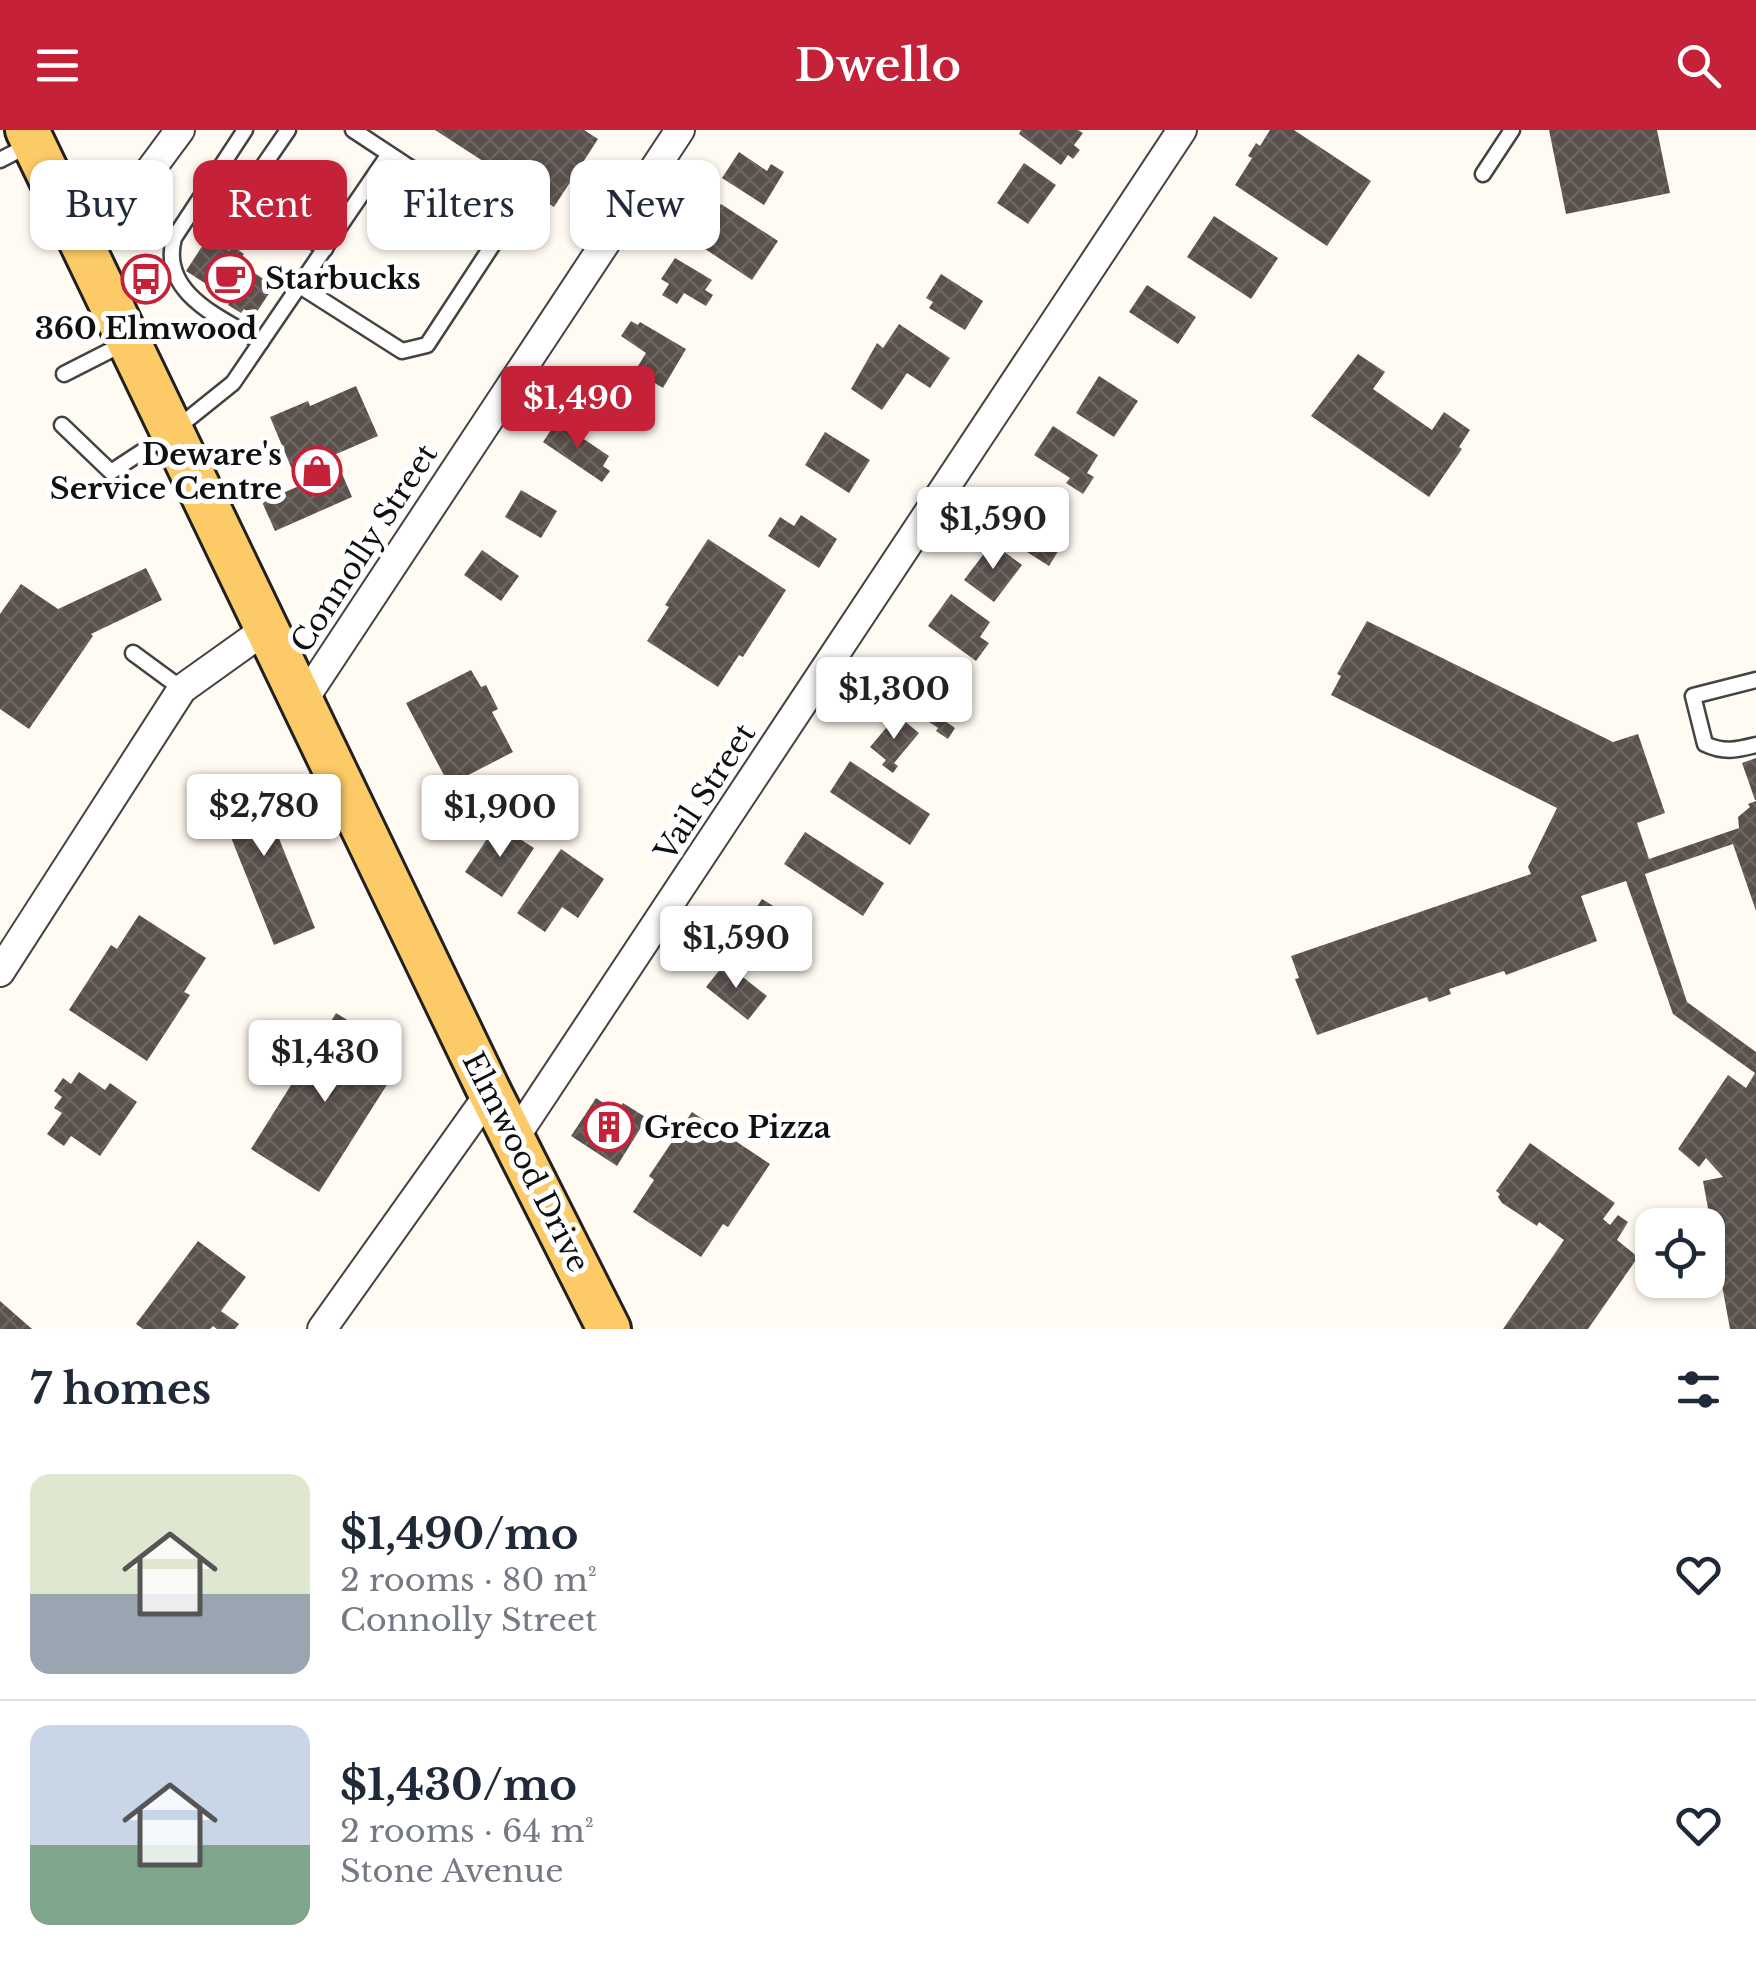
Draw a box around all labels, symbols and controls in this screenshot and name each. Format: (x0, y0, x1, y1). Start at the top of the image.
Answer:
text: Dwello (795, 37, 961, 93)
icon: menu (30, 38, 85, 93)
icon: search (1671, 38, 1726, 93)
chip: Buy (30, 160, 173, 250)
chip: Rent (193, 160, 347, 250)
chip: Filters (367, 160, 550, 250)
chip: New (570, 160, 720, 250)
cafe icon: Starbucks (204, 252, 256, 304)
bus stop icon: 360 Elmwood (120, 253, 172, 305)
place label: Starbucks (265, 260, 421, 297)
place label: 360 Elmwood (35, 310, 257, 347)
pin: $1,490 (497, 366, 659, 451)
text: $1,490 (523, 378, 633, 418)
place label: Deware's Service Centre (50, 436, 282, 507)
street label: Connolly Street (283, 436, 446, 659)
shop icon: Deware's Service Centre (291, 445, 343, 497)
pin: $1,590 (912, 487, 1074, 572)
text: $1,590 (939, 499, 1047, 539)
pin: $1,300 (813, 657, 975, 742)
text: $1,300 (838, 669, 950, 709)
street label: Vail Street (646, 716, 763, 868)
pin: $2,780 (183, 774, 345, 859)
pin: $1,900 (419, 775, 581, 860)
text: $2,780 (209, 786, 319, 826)
text: $1,900 (444, 787, 556, 827)
pin: $1,590 (655, 906, 817, 991)
text: $1,590 (682, 918, 790, 958)
pin: $1,430 (244, 1020, 406, 1105)
text: $1,430 (271, 1032, 379, 1072)
street label: Elmwood Drive (455, 1046, 597, 1278)
building icon: Greco Pizza (583, 1101, 635, 1153)
place label: Greco Pizza (644, 1109, 831, 1146)
map controls (1635, 1208, 1725, 1298)
button: locate (1635, 1208, 1725, 1298)
icon: filters (1671, 1362, 1726, 1417)
text: 7 homes (30, 1363, 211, 1415)
text: $1,490/mo (340, 1508, 578, 1560)
icon: home (110, 1514, 230, 1634)
icon: heart (1671, 1547, 1726, 1602)
text: 2 rooms · 80 m² (340, 1560, 597, 1600)
text: Connolly Street (340, 1600, 597, 1640)
text: $1,430/mo (340, 1759, 577, 1811)
icon: home (110, 1765, 230, 1885)
icon: heart (1671, 1798, 1726, 1853)
text: 2 rooms · 64 m² (340, 1811, 594, 1851)
text: Stone Avenue (340, 1851, 564, 1891)

